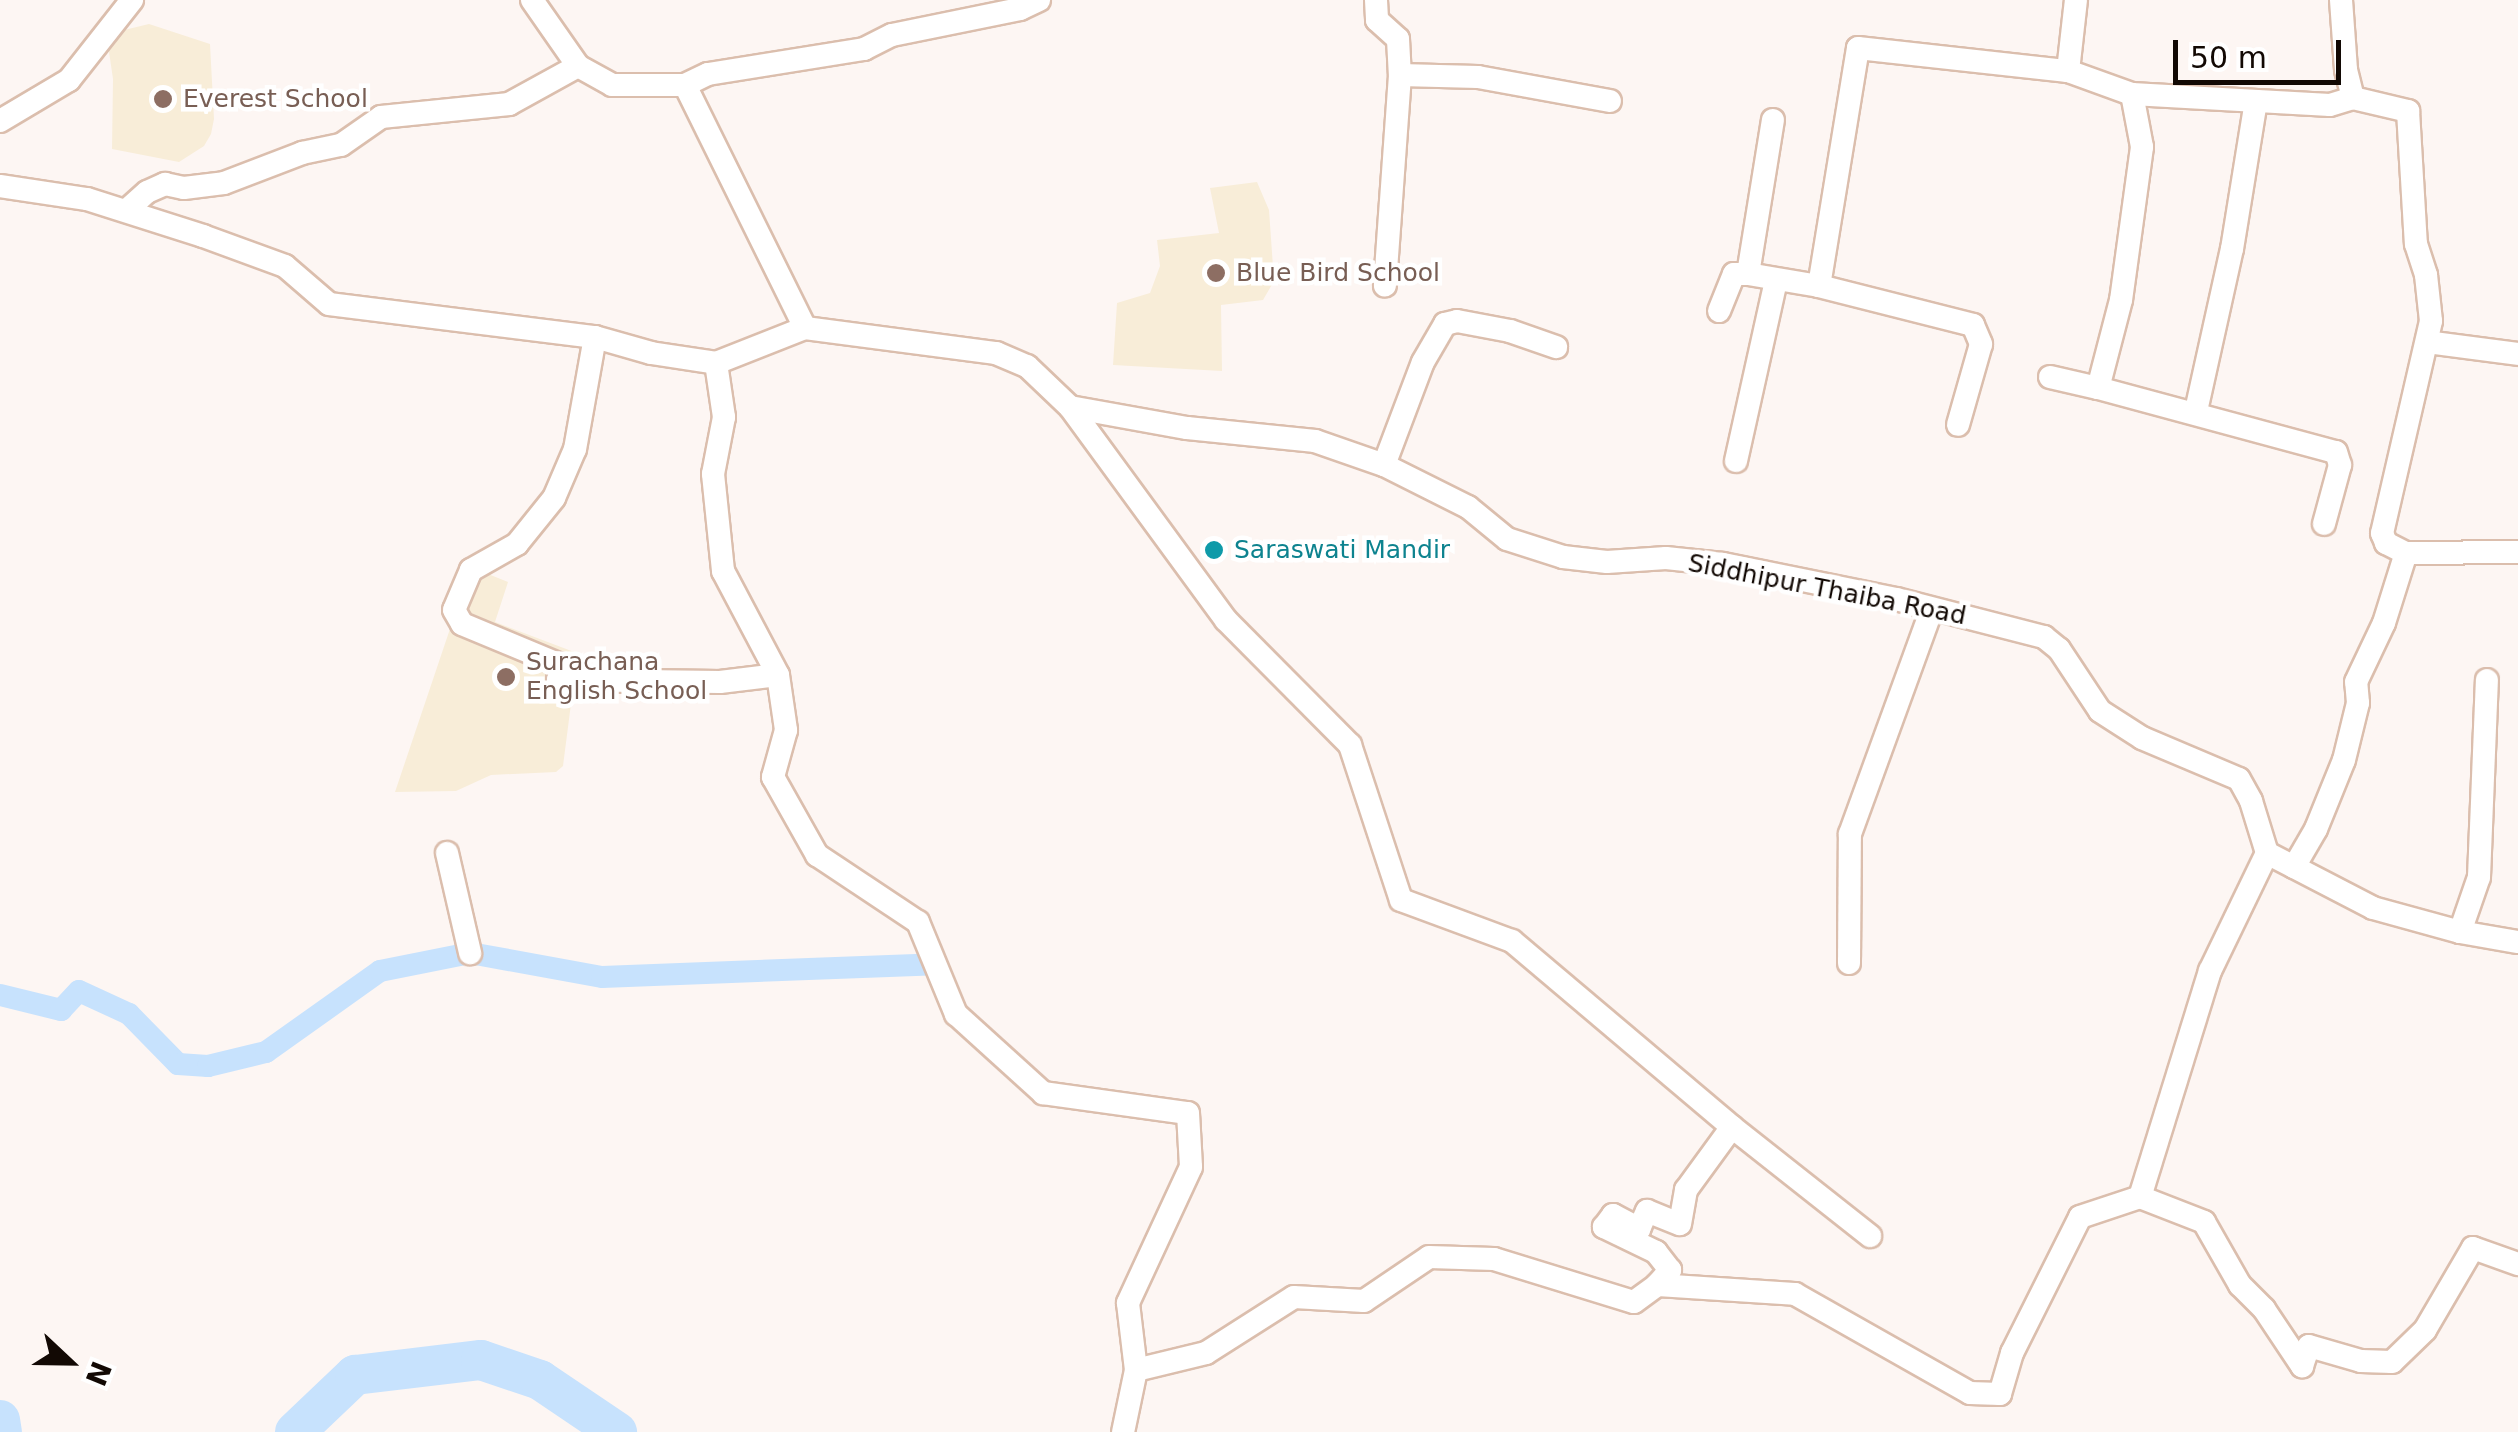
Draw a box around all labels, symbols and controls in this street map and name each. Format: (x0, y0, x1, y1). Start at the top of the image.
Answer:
scale bar (2178, 20, 2346, 82)
text: 50 m (2190, 40, 2267, 75)
place label: Everest School (183, 84, 368, 114)
marker: Everest School (152, 88, 174, 110)
place label: Blue Bird School (1236, 258, 1440, 288)
marker: Blue Bird School (1205, 262, 1227, 284)
place label: Saraswati Mandir (1234, 535, 1450, 565)
marker: Saraswati Mandir (1203, 539, 1225, 561)
street label: Siddhipur Thaiba Road (1685, 548, 1969, 632)
place label: Surachana English School (526, 648, 707, 707)
marker: Surachana English School (495, 666, 517, 688)
north arrow (20, 1312, 120, 1412)
text: N (79, 1356, 118, 1390)

